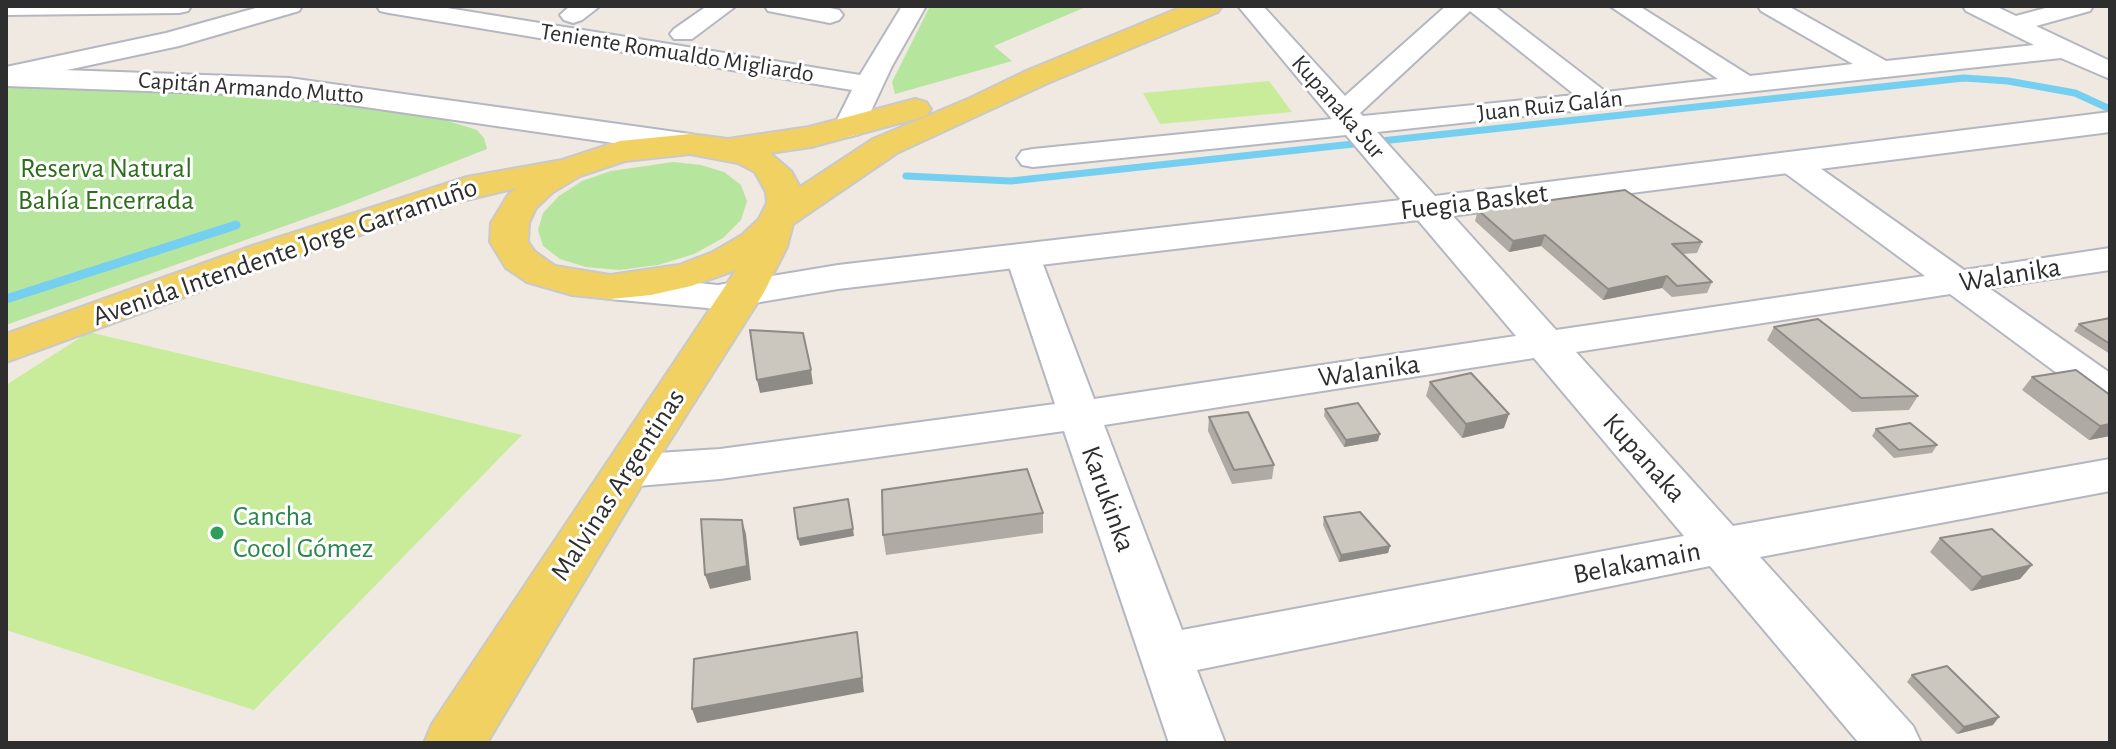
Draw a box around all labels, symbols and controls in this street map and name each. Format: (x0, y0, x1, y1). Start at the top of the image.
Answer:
street label: Teniente Romualdo Migliardo (538, 17, 816, 89)
street label: Kupanaka Sur (1285, 49, 1391, 165)
street label: Capitán Armando Mutto (137, 66, 365, 110)
street label: Juan Ruiz Galán (1476, 84, 1624, 128)
park label: Reserva Natural Bahía Encerrada (18, 152, 194, 218)
street label: Avenida Intendente Jorge Garramuño (88, 170, 482, 334)
street label: Fuegia Basket (1398, 176, 1550, 228)
street label: Walanika (1957, 250, 2063, 300)
street label: Walanika (1316, 347, 1422, 395)
street label: Malvinas Argentinas (543, 383, 693, 587)
street label: Kupanaka (1595, 406, 1693, 510)
street label: Karukinka (1073, 441, 1143, 557)
place label: Cancha Cocol Gómez (233, 500, 373, 566)
marker: Cancha Cocol Gómez (208, 524, 226, 542)
street label: Belakamain (1571, 534, 1703, 592)

